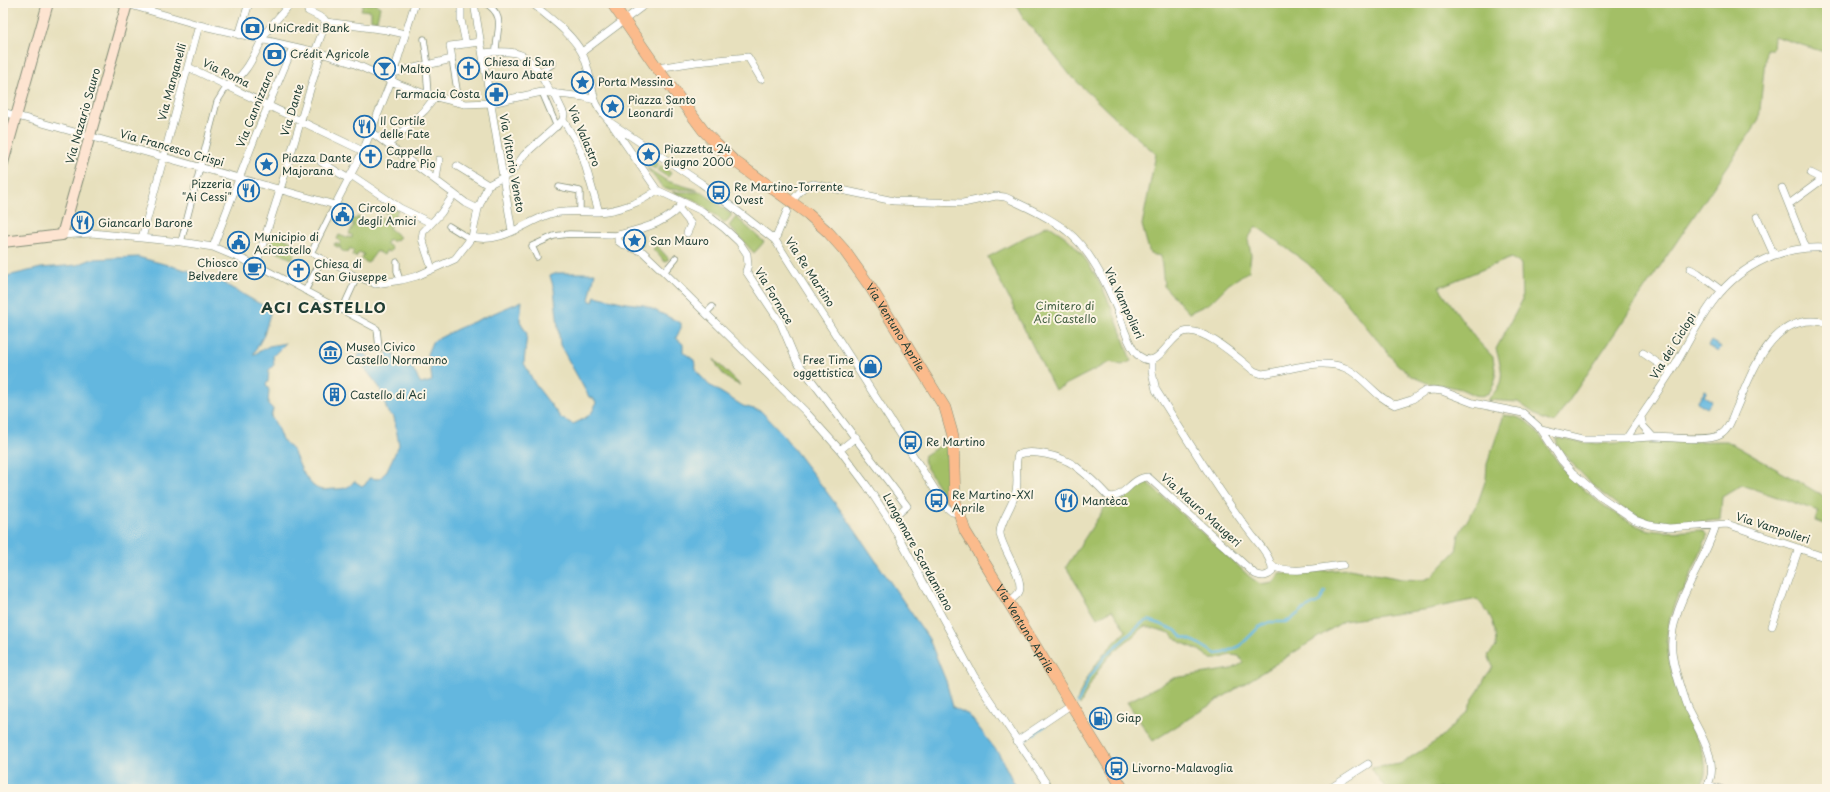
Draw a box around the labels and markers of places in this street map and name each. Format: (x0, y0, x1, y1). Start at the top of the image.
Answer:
bank icon: UniCredit Bank (239, 15, 265, 41)
place label: UniCredit Bank (268, 19, 350, 36)
bank icon: Crédit Agricole (261, 41, 287, 67)
place label: Crédit Agricole (290, 45, 369, 62)
place label: Chiesa di San Mauro Abate (484, 53, 555, 83)
church icon: Chiesa di San Mauro Abate (455, 55, 481, 81)
bar icon: Malto (372, 56, 398, 82)
place label: Malto (400, 60, 431, 77)
place icon: Porta Messina (570, 69, 596, 95)
place label: Porta Messina (598, 73, 673, 90)
pharmacy icon: Farmacia Costa (483, 81, 509, 107)
place label: Farmacia Costa (395, 85, 480, 102)
place label: Piazza Santo Leonardi (628, 91, 696, 121)
place icon: Piazza Santo Leonardi (599, 93, 625, 119)
place label: Il Cortile delle Fate (380, 112, 430, 142)
restaurant icon: Il Cortile delle Fate (352, 114, 378, 140)
place label: Piazzetta 24 giugno 2000 (664, 140, 733, 170)
place label: Cappella Padre Pio (386, 142, 436, 172)
place icon: Piazzetta 24 giugno 2000 (636, 142, 662, 168)
church icon: Cappella Padre Pio (357, 144, 383, 170)
place label: Piazza Dante Majorana (282, 149, 352, 179)
place icon: Piazza Dante Majorana (253, 151, 279, 177)
place label: Pizzeria "Ai Cessi" (182, 175, 232, 205)
restaurant icon: Pizzeria "Ai Cessi" (235, 177, 261, 203)
place label: Re Martino-Torrente Ovest (734, 178, 843, 208)
bus stop icon: Re Martino-Torrente Ovest (705, 180, 731, 206)
place label: Circolo degli Amici (358, 199, 417, 229)
public building icon: Circolo degli Amici (329, 201, 355, 227)
restaurant icon: Giancarlo Barone (69, 210, 95, 236)
place label: Giancarlo Barone (98, 214, 193, 231)
place label: Municipio di Acicastello (254, 228, 319, 258)
place icon: San Mauro (622, 228, 648, 254)
public building icon: Municipio di Acicastello (225, 230, 251, 256)
place label: San Mauro (650, 232, 709, 249)
place label: Chiosco Belvedere (188, 254, 238, 284)
place label: Chiesa di San Giuseppe (314, 255, 387, 285)
cafe icon: Chiosco Belvedere (241, 256, 267, 282)
church icon: Chiesa di San Giuseppe (286, 257, 312, 283)
place label: Museo Civico Castello Normanno (346, 338, 447, 368)
museum icon: Museo Civico Castello Normanno (317, 340, 343, 366)
place label: Free Time oggettistica (793, 351, 854, 381)
shop icon: Free Time oggettistica (857, 353, 883, 379)
building icon: Castello di Aci (322, 382, 348, 408)
place label: Castello di Aci (350, 386, 426, 403)
bus stop icon: Re Martino (897, 429, 923, 455)
place label: Re Martino (926, 433, 985, 450)
place label: Re Martino-XXI Aprile (952, 486, 1034, 516)
bus stop icon: Re Martino-XXI Aprile (923, 488, 949, 514)
restaurant icon: Mantèca (1054, 488, 1080, 514)
place label: Mantèca (1082, 492, 1128, 509)
fuel station icon: Giap (1088, 705, 1114, 731)
place label: Giap (1116, 709, 1142, 726)
bus stop icon: Livorno-Malavoglia (1104, 755, 1130, 781)
place label: Livorno-Malavoglia (1132, 759, 1233, 776)

